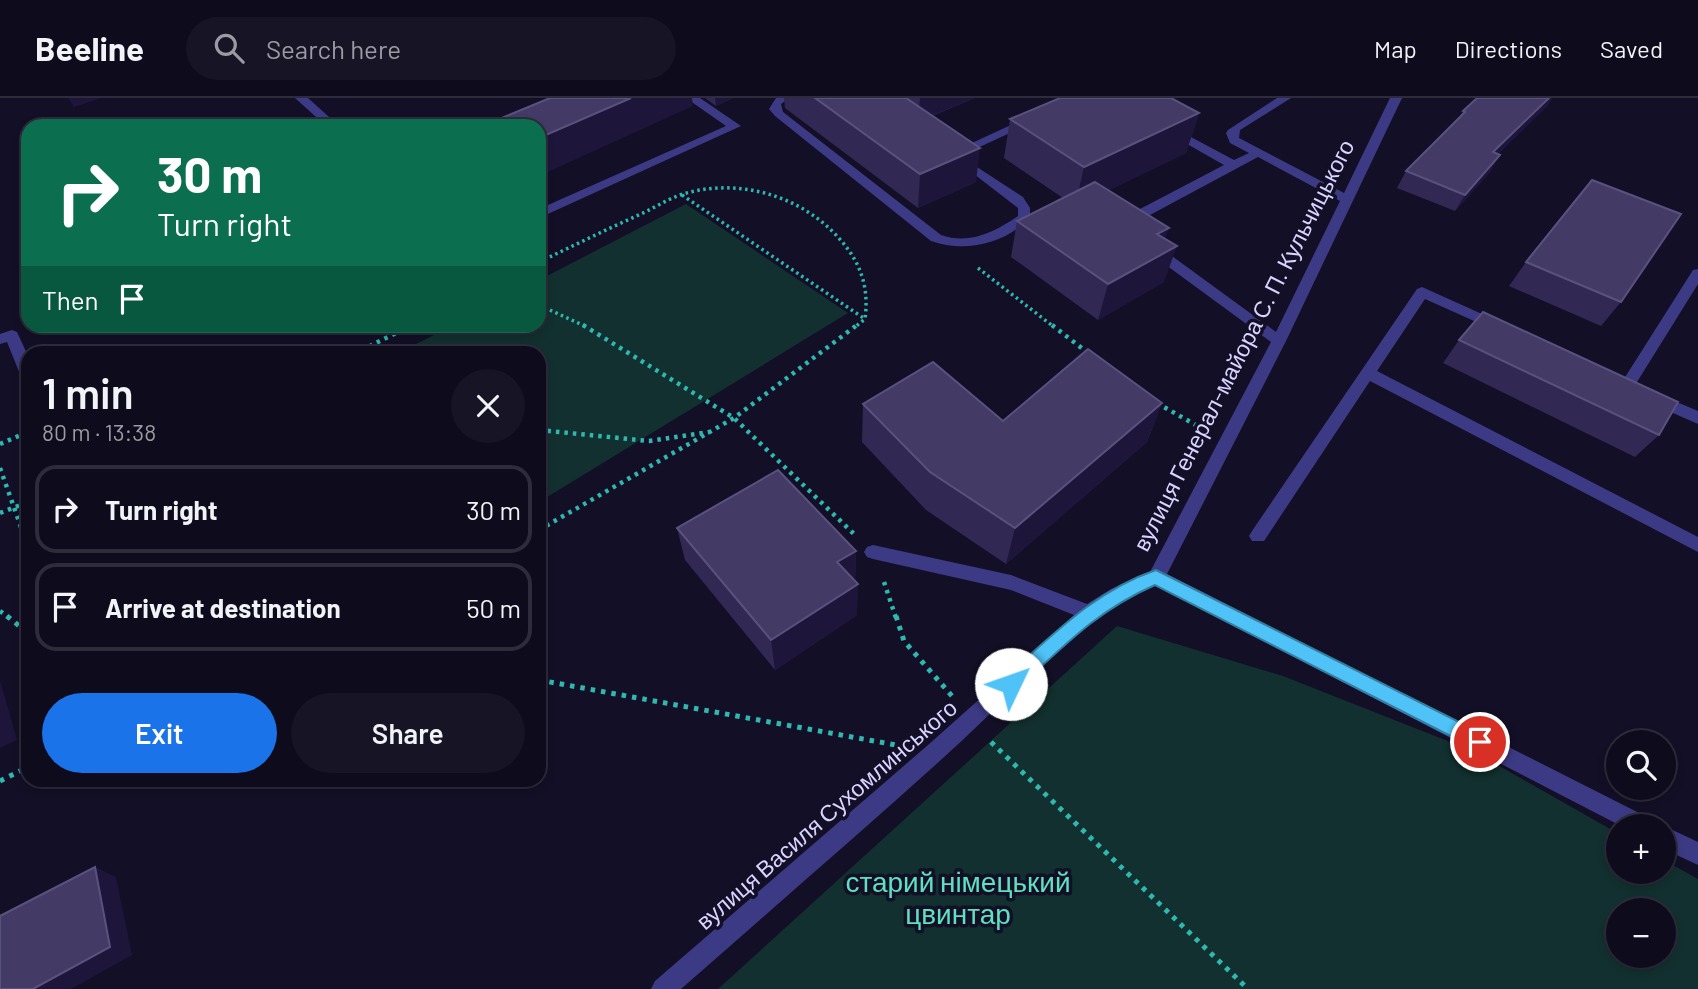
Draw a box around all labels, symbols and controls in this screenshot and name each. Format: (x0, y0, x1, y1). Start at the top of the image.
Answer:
search box (186, 17, 676, 80)
text: Beeline (35, 28, 144, 68)
icon: search (210, 29, 248, 67)
text: Search here (266, 33, 401, 64)
text: Map (1374, 34, 1417, 63)
text: Directions (1455, 34, 1562, 63)
text: Saved (1600, 34, 1663, 63)
street label: вулиця Генерал-майора С. П. Кульчицького (1127, 135, 1359, 555)
text: 30 m (157, 144, 262, 203)
icon: right (42, 147, 133, 238)
text: Turn right (157, 204, 292, 242)
icon: arrive (113, 280, 151, 318)
text: Then (42, 284, 99, 315)
text: 1 min (42, 367, 134, 417)
button: close (451, 369, 525, 443)
text: 80 m · 13:38 (42, 418, 156, 446)
icon: right (46, 490, 84, 528)
text: Turn right (105, 494, 218, 525)
text: 30 m (466, 494, 521, 525)
icon: arrive (46, 588, 84, 626)
text: Arrive at destination (105, 592, 341, 623)
text: 50 m (466, 592, 521, 623)
position arrow (974, 647, 1048, 721)
button: Exit (42, 693, 277, 773)
button: Share (291, 693, 525, 773)
street label: вулиця Василя Сухомлинського (690, 693, 962, 935)
pin (1450, 712, 1510, 772)
icon: arrive (1461, 723, 1499, 761)
map controls (1606, 730, 1676, 968)
button: search (1606, 730, 1676, 800)
button: + (1606, 814, 1676, 884)
park label: старий німецький цвинтар (845, 864, 1071, 930)
button: − (1606, 898, 1676, 968)

